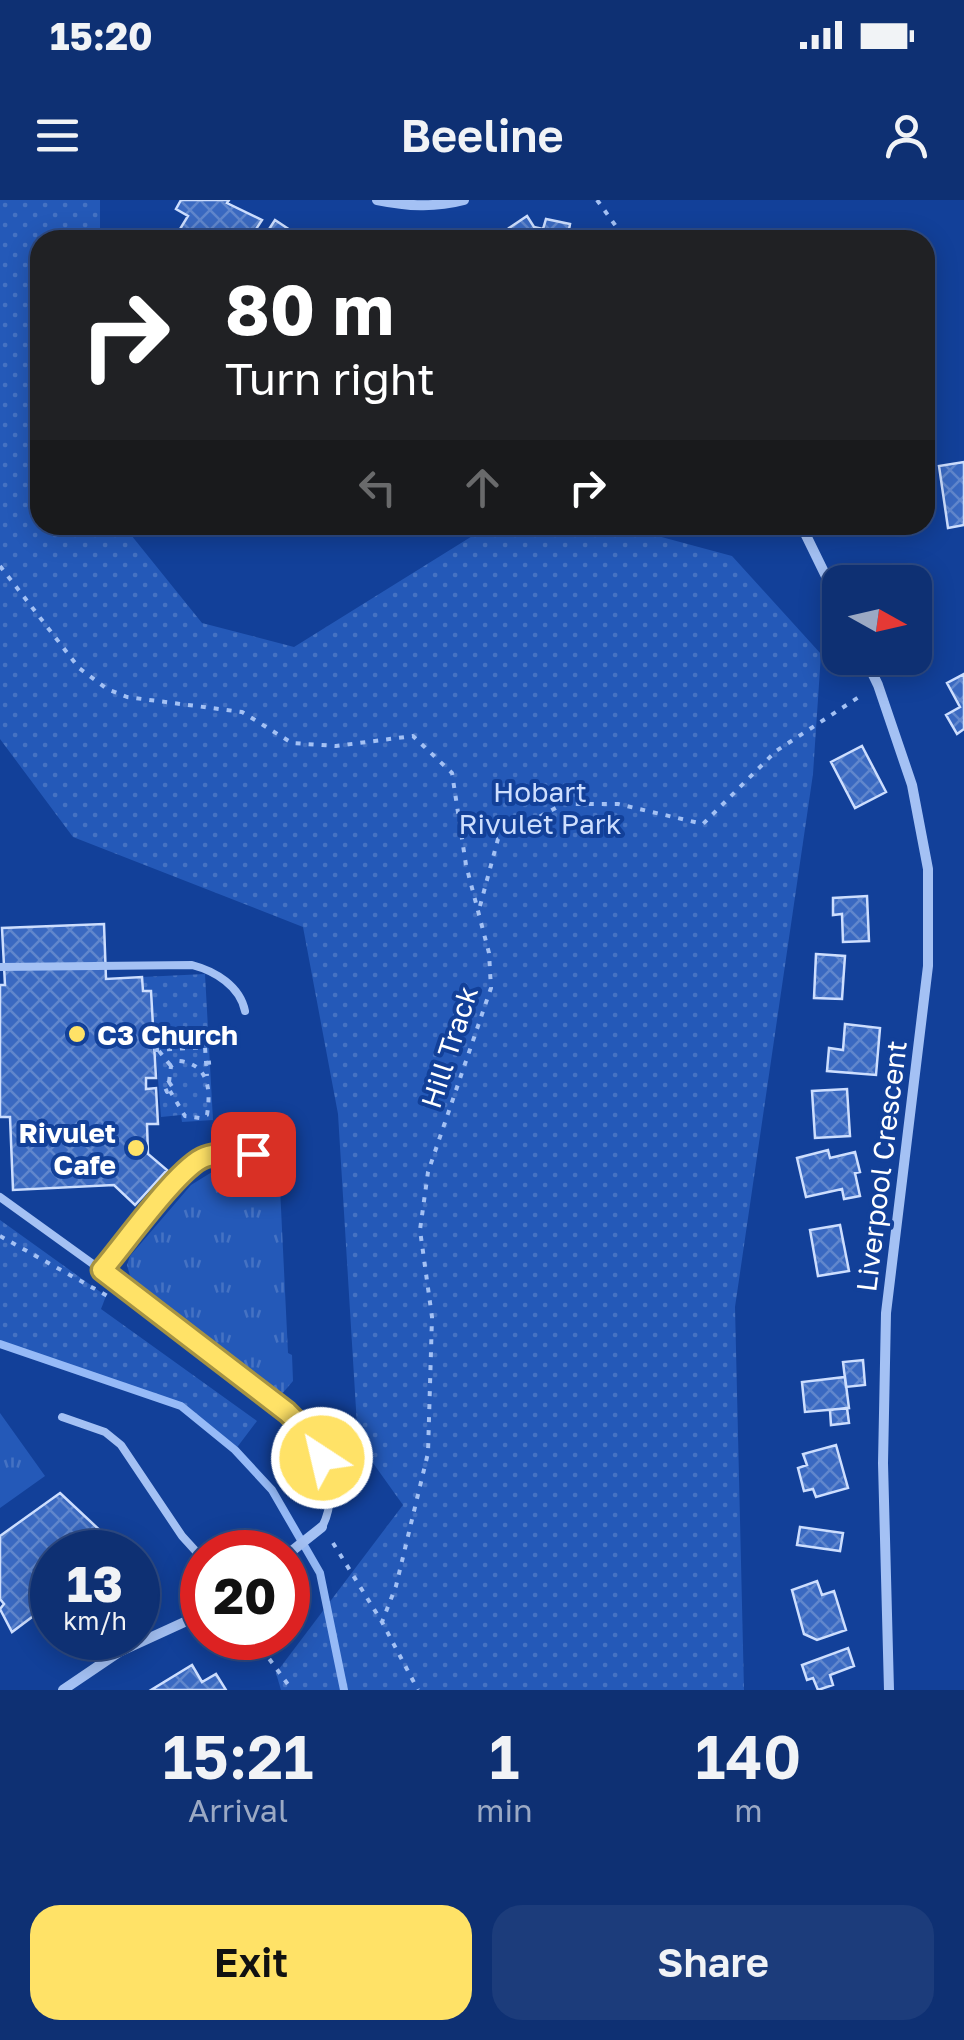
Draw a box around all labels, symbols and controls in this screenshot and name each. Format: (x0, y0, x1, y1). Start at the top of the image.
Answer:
text: 15:20 (50, 13, 153, 58)
icon: menu (30, 108, 85, 163)
text: Beeline (400, 108, 564, 162)
icon: person (879, 108, 934, 163)
text: 80 m (225, 266, 394, 350)
icon: right (60, 270, 190, 400)
text: Turn right (225, 351, 435, 405)
icon: left (350, 460, 405, 515)
icon: ahead (455, 460, 510, 515)
icon: right (560, 460, 615, 515)
north arrow (822, 565, 932, 675)
map controls (822, 565, 932, 675)
park label: Hobart Rivulet Park (459, 775, 622, 840)
street label: Hill Track (414, 982, 484, 1112)
place label: C3 Church (97, 1018, 238, 1051)
marker: C3 Church (66, 1023, 88, 1045)
street label: Liverpool Crescent (849, 1038, 913, 1294)
pin (211, 1112, 296, 1197)
place label: Rivulet Cafe (19, 1116, 116, 1181)
icon: arrive (226, 1127, 281, 1182)
marker: Rivulet Cafe (125, 1137, 147, 1159)
position arrow (270, 1406, 374, 1510)
speed limit sign: 20 (180, 1530, 310, 1660)
text: 13 (67, 1553, 123, 1613)
text: km/h (63, 1605, 127, 1636)
text: 15:21 (163, 1720, 314, 1792)
text: 1 (489, 1720, 519, 1792)
text: 140 (695, 1720, 801, 1792)
text: Arrival (188, 1791, 288, 1829)
text: min (476, 1791, 533, 1829)
text: m (734, 1791, 762, 1829)
button: Exit (30, 1905, 472, 2020)
button: Share (492, 1905, 934, 2020)

